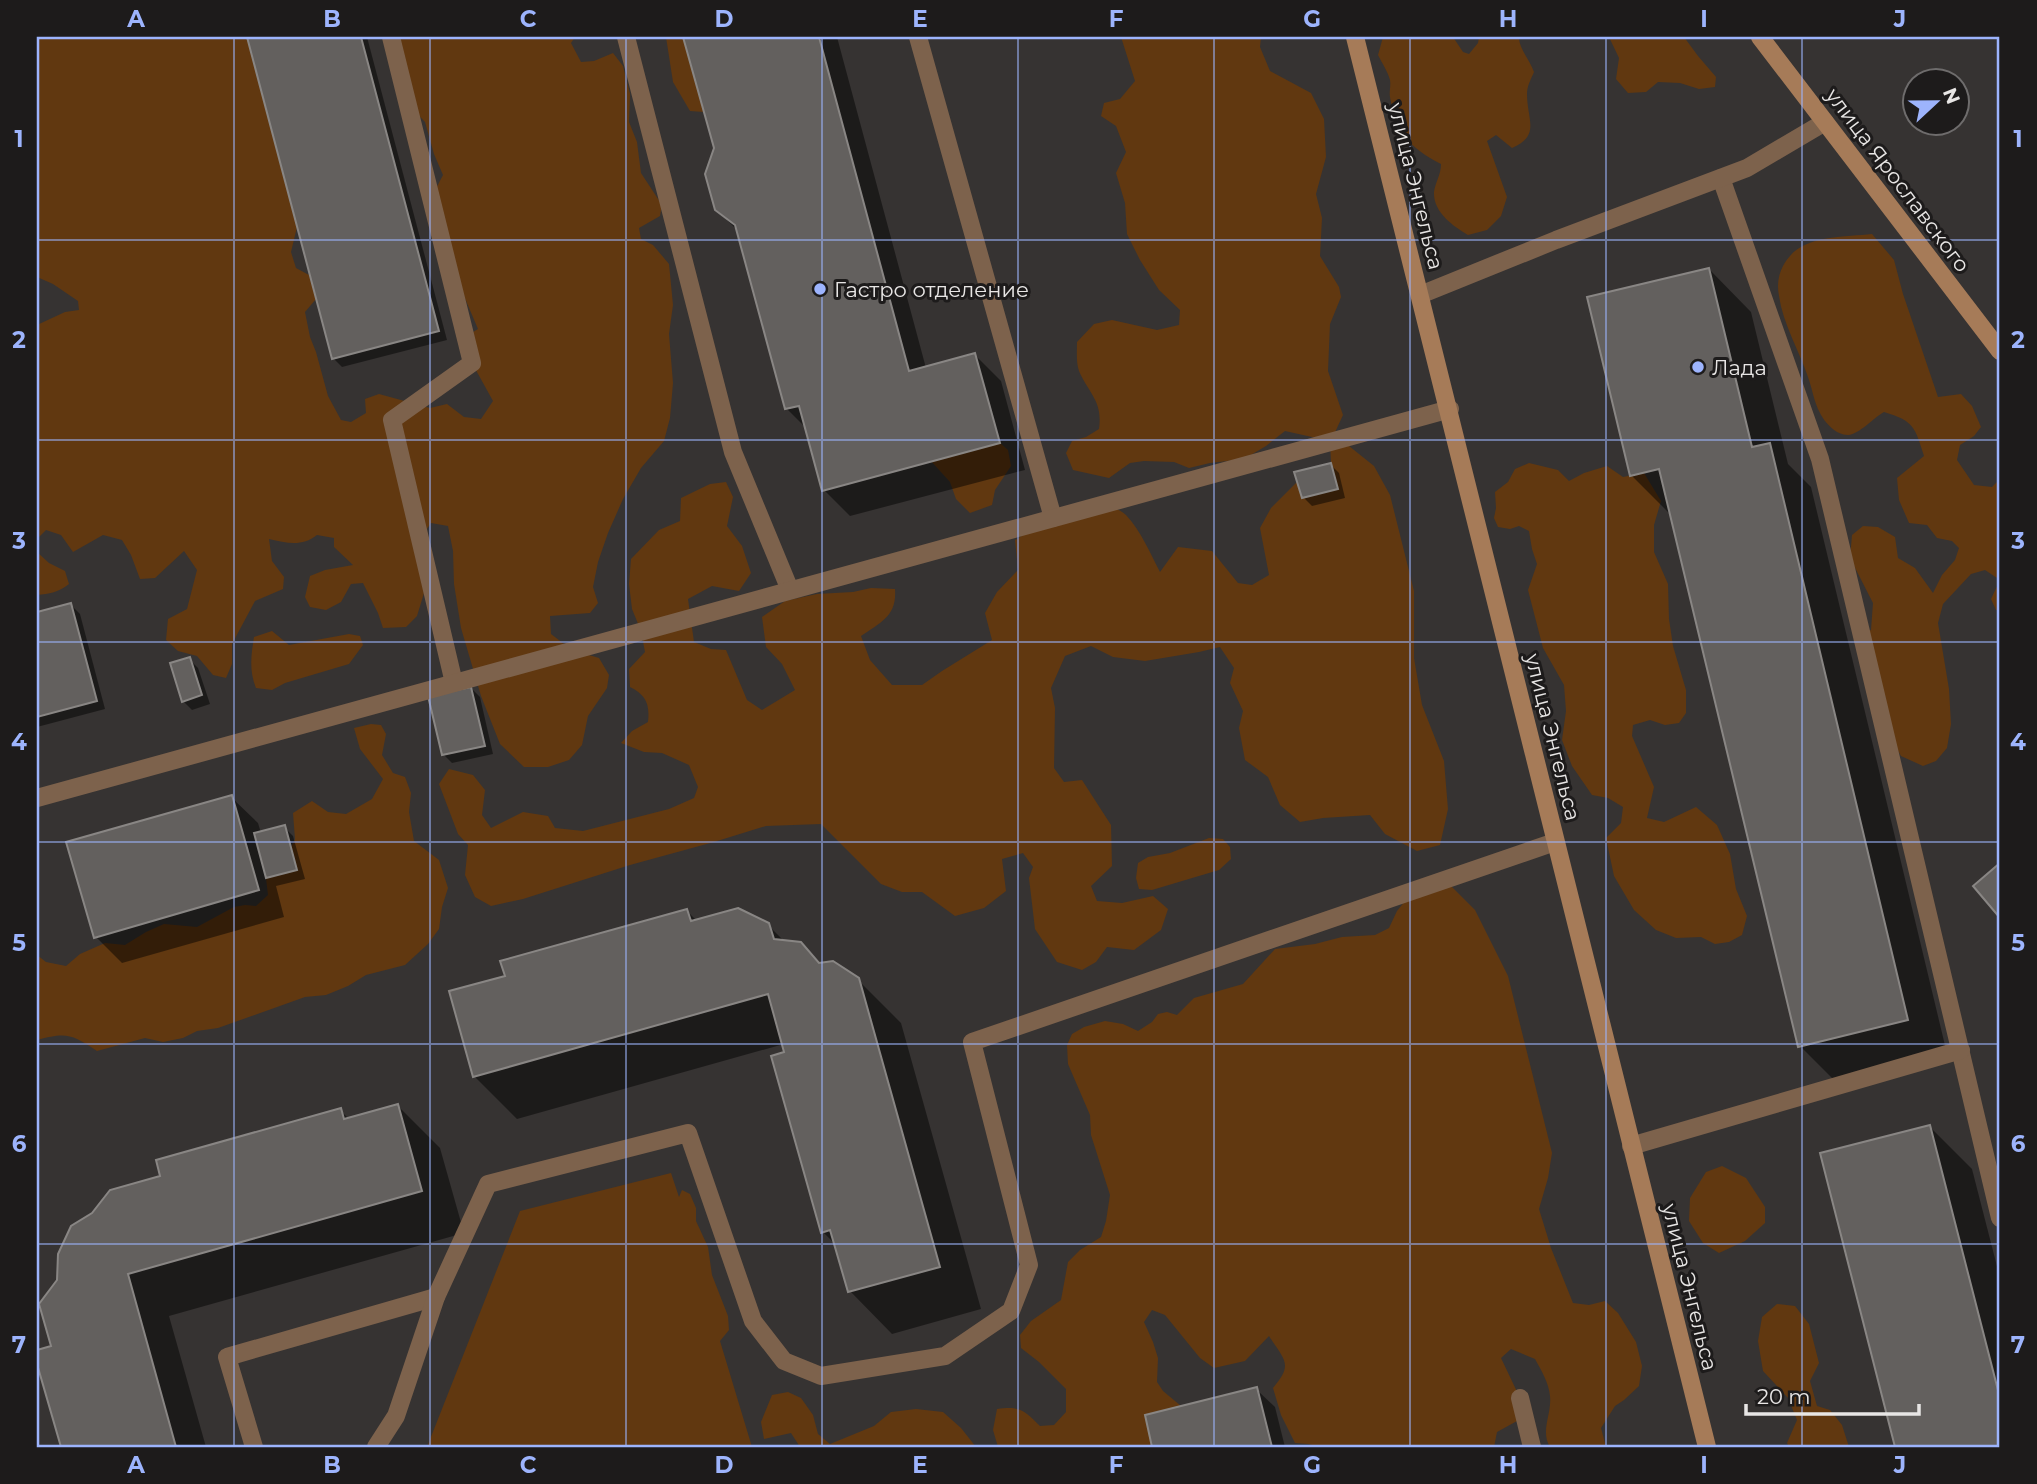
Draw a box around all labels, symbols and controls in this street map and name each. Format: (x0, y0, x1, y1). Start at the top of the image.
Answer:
text: A (126, 5, 145, 33)
text: B (323, 5, 341, 33)
text: C (520, 5, 537, 33)
text: D (715, 5, 734, 33)
text: E (912, 5, 928, 33)
text: F (1109, 5, 1124, 33)
text: G (1303, 5, 1321, 33)
text: H (1499, 5, 1517, 33)
text: I (1700, 5, 1708, 33)
text: J (1893, 5, 1906, 33)
north arrow (1900, 66, 1970, 136)
street label: улица Ярославского (1820, 82, 1975, 277)
text: N (1938, 84, 1965, 107)
street label: улица Энгельса (1383, 99, 1449, 272)
text: 1 (14, 125, 24, 153)
text: 1 (2013, 125, 2023, 153)
place label: Гастро отделение (834, 277, 1029, 302)
marker: Гастро отделение (812, 281, 828, 297)
text: 2 (12, 326, 26, 354)
text: 2 (2011, 326, 2025, 354)
place label: Лада (1712, 355, 1767, 380)
marker: Лада (1690, 359, 1706, 375)
text: 3 (11, 527, 26, 555)
text: 3 (2010, 527, 2025, 555)
street label: улица Энгельса (1520, 650, 1586, 823)
text: 4 (11, 728, 27, 756)
text: 4 (2010, 728, 2026, 756)
text: 5 (12, 929, 26, 957)
text: 5 (2011, 929, 2025, 957)
text: 6 (12, 1130, 27, 1158)
text: 6 (2011, 1130, 2026, 1158)
street label: улица Энгельса (1657, 1200, 1723, 1373)
text: 7 (12, 1331, 26, 1359)
text: 7 (2011, 1331, 2025, 1359)
scale bar (1746, 1372, 1920, 1416)
text: 20 m (1757, 1384, 1811, 1409)
text: A (126, 1451, 145, 1479)
text: B (323, 1451, 341, 1479)
text: C (520, 1451, 537, 1479)
text: D (715, 1451, 734, 1479)
text: E (912, 1451, 928, 1479)
text: F (1109, 1451, 1124, 1479)
text: G (1303, 1451, 1321, 1479)
text: H (1499, 1451, 1517, 1479)
text: I (1700, 1451, 1708, 1479)
text: J (1893, 1451, 1906, 1479)

